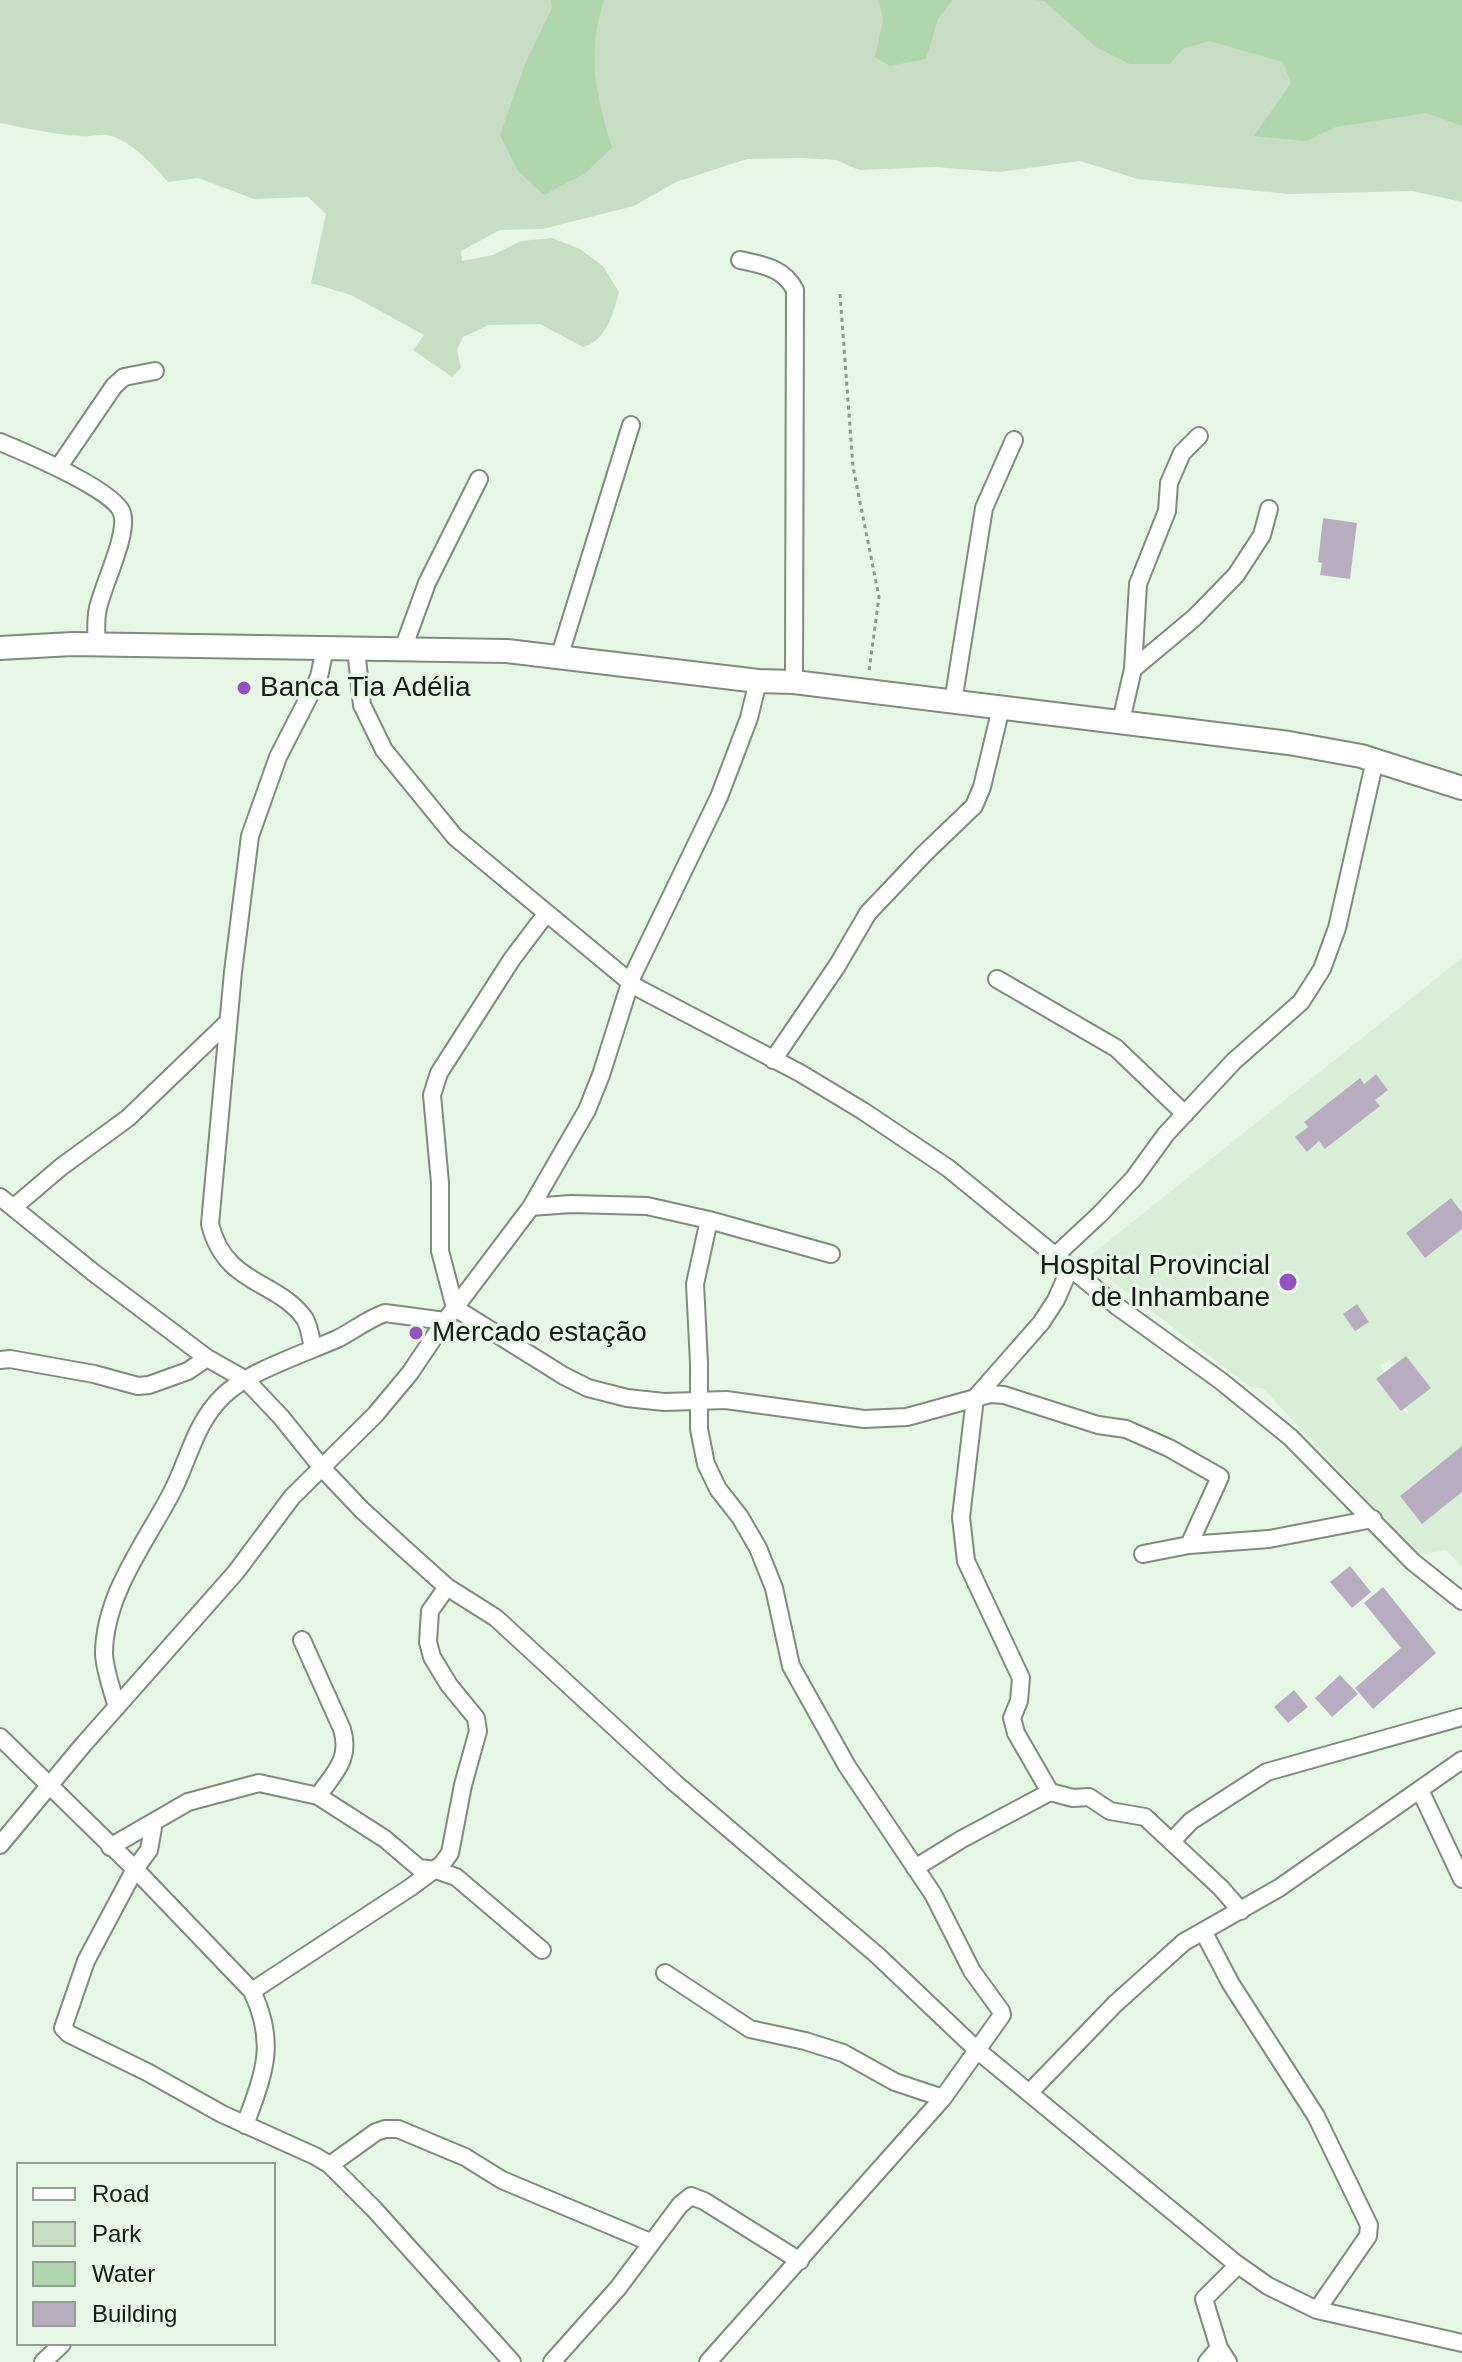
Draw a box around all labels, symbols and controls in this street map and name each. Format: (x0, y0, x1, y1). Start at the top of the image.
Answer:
place label: Banca Tia Adélia (260, 671, 471, 705)
marker: Banca Tia Adélia (235, 679, 253, 697)
place label: Hospital Provincial de Inhambane (1040, 1249, 1270, 1315)
marker: Hospital Provincial de Inhambane (1277, 1271, 1299, 1293)
place label: Mercado estação (432, 1316, 647, 1350)
marker: Mercado estação (407, 1324, 425, 1342)
legend (16, 2162, 276, 2346)
text: Road (92, 2180, 149, 2207)
text: Park (92, 2220, 141, 2247)
text: Water (92, 2260, 155, 2287)
text: Building (92, 2300, 177, 2327)

